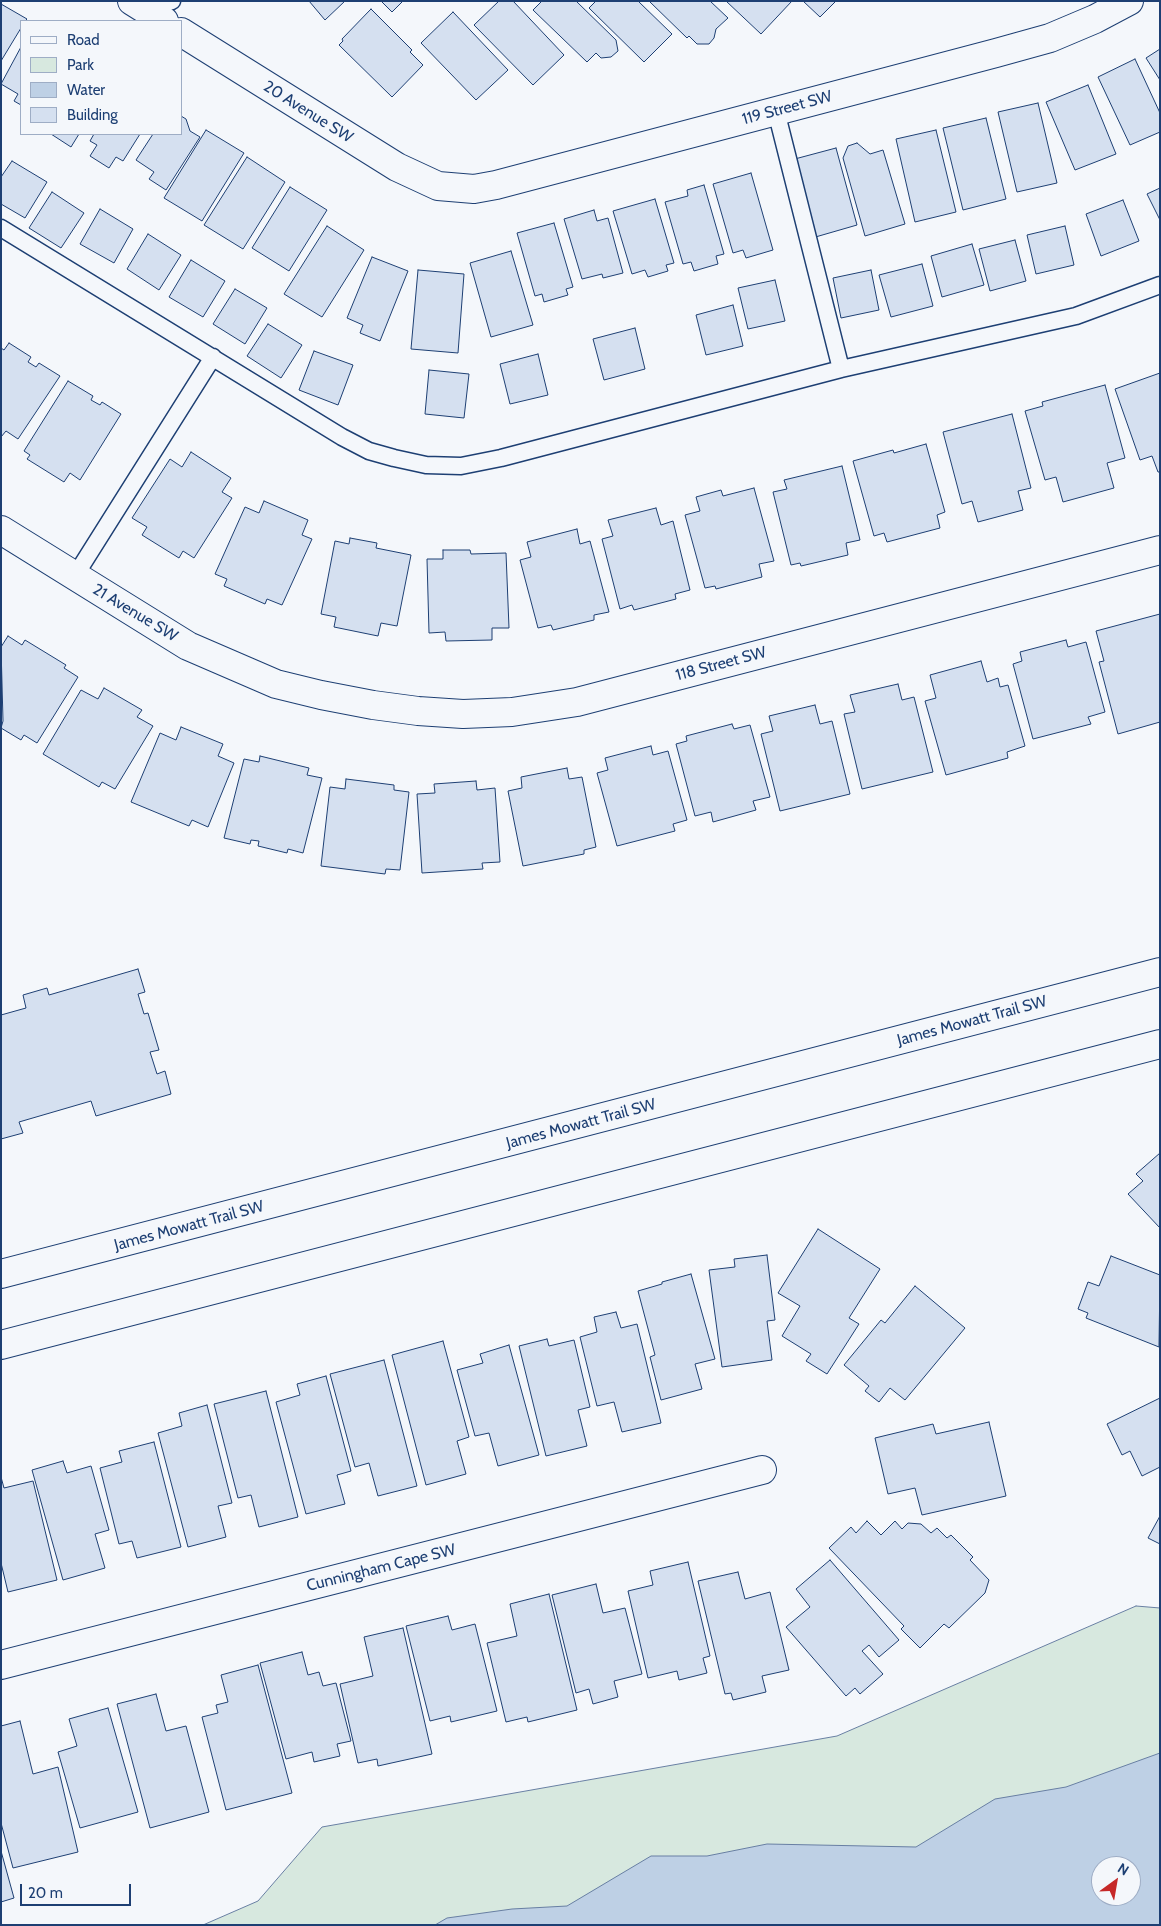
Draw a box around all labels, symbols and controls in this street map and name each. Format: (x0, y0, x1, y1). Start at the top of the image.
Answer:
legend (20, 20, 182, 135)
text: Road (67, 31, 100, 49)
text: Park (67, 56, 94, 74)
street label: 20 Avenue SW (260, 77, 356, 147)
text: Water (67, 81, 105, 99)
street label: 119 Street SW (740, 87, 834, 129)
text: Building (67, 106, 118, 124)
street label: 21 Avenue SW (89, 580, 181, 646)
street label: 118 Street SW (674, 643, 768, 685)
street label: James Mowatt Trail SW (895, 992, 1049, 1050)
street label: James Mowatt Trail SW (504, 1095, 658, 1153)
street label: James Mowatt Trail SW (112, 1197, 266, 1255)
street label: Cunningham Cape SW (305, 1540, 457, 1596)
north arrow (1091, 1856, 1141, 1906)
text: N (1114, 1859, 1132, 1879)
scale bar (22, 1874, 134, 1906)
text: 20 m (28, 1884, 63, 1902)

